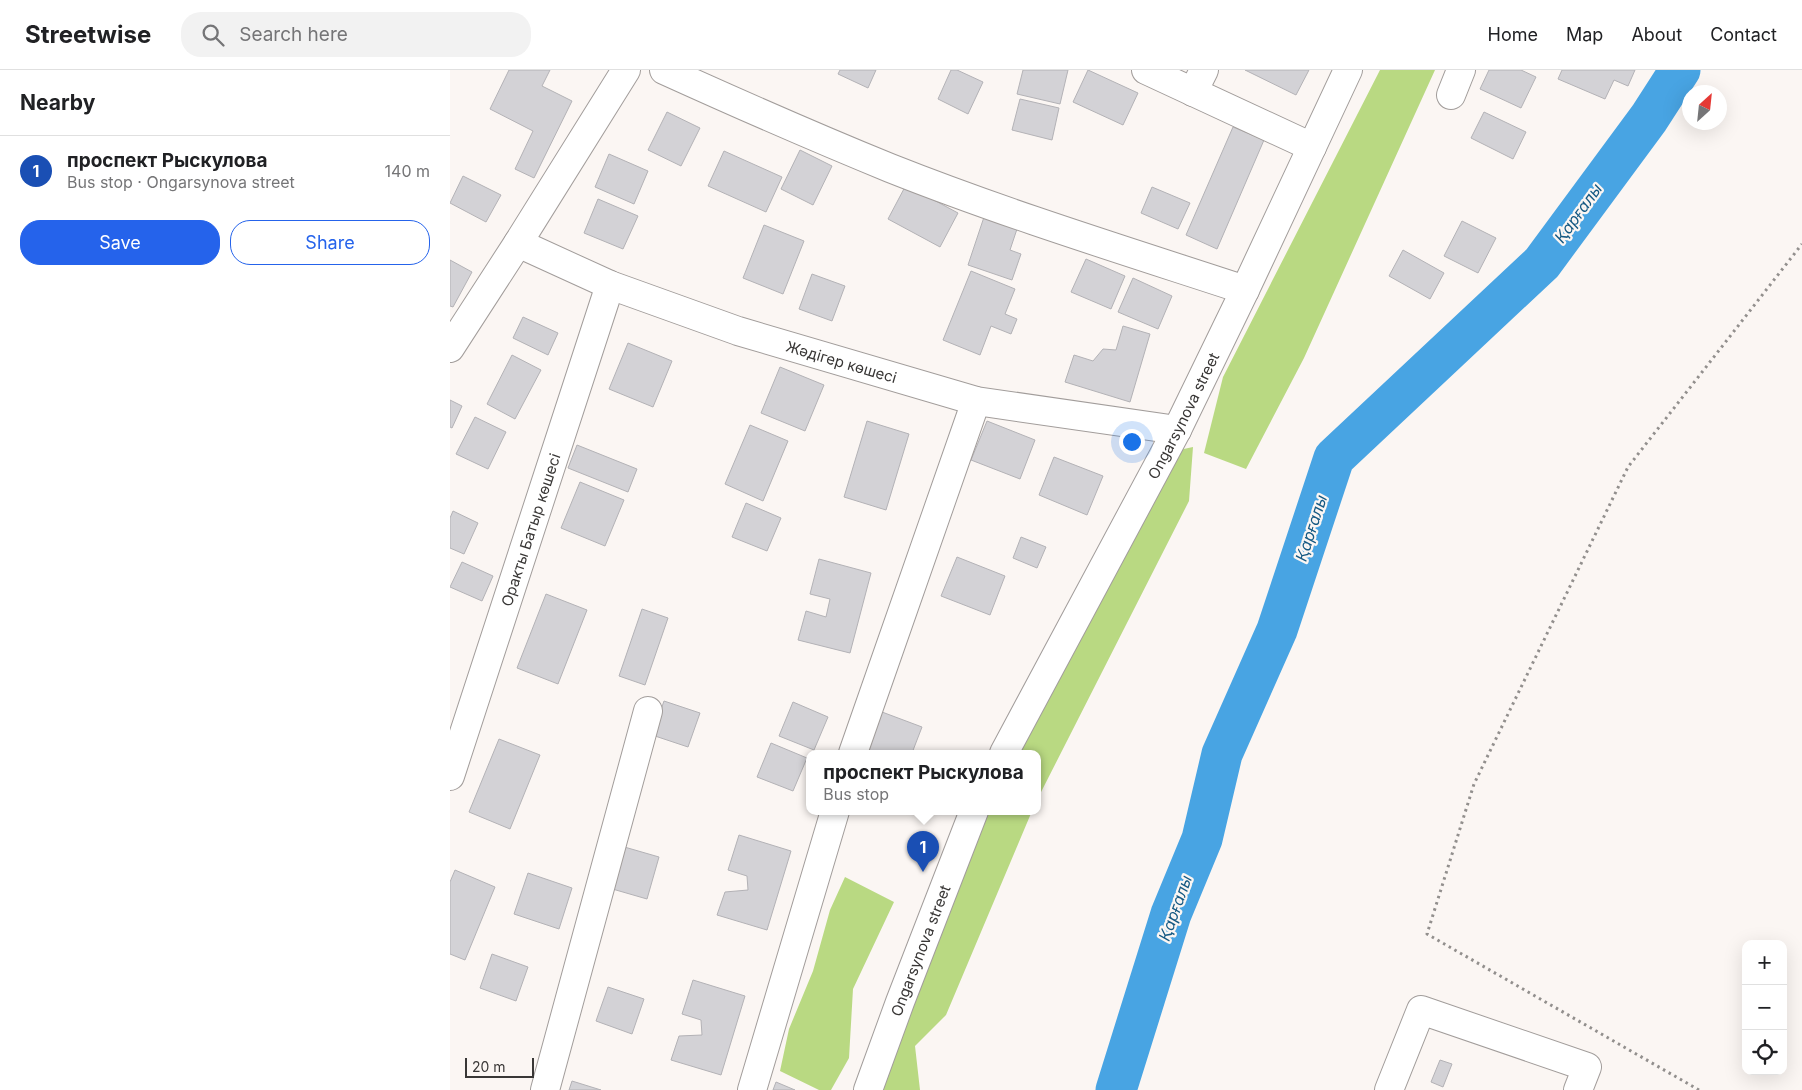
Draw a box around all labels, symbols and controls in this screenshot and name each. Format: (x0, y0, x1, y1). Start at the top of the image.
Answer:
search box (181, 12, 531, 57)
text: Streetwise (25, 20, 151, 49)
icon: search (199, 21, 227, 49)
text: Search here (239, 23, 348, 46)
text: Home (1488, 24, 1538, 45)
text: Map (1566, 24, 1603, 45)
text: About (1631, 24, 1682, 45)
text: Contact (1710, 24, 1777, 45)
north arrow (1682, 85, 1727, 130)
text: Nearby (20, 90, 95, 115)
text: проспект Рыскулова (67, 149, 267, 172)
text: 1 (33, 161, 39, 181)
text: 140 m (385, 161, 430, 181)
text: Bus stop · Ongarsynova street (67, 172, 295, 192)
water label: Қарғалы (1550, 179, 1606, 247)
button: Save (20, 220, 220, 265)
button: Share (230, 220, 430, 265)
street label: Жәдігер көшесі (784, 336, 899, 387)
street label: Ongarsynova street (1143, 349, 1223, 482)
your location (1119, 429, 1145, 455)
street label: Оракты Батыр көшесі (496, 451, 564, 609)
water label: Қарғалы (1291, 492, 1331, 564)
popup (806, 750, 1041, 815)
text: проспект Рыскулова (823, 761, 1024, 784)
text: Bus stop (823, 784, 889, 804)
pin: 1 (907, 831, 939, 872)
water label: Қарғалы (1154, 872, 1196, 944)
street label: Ongarsynova street (886, 882, 954, 1019)
map controls (1742, 940, 1787, 1075)
button: + (1742, 940, 1787, 985)
button: − (1742, 985, 1787, 1030)
button: locate (1742, 1030, 1787, 1075)
scale bar (465, 1055, 534, 1078)
text: 20 m (472, 1058, 506, 1075)

